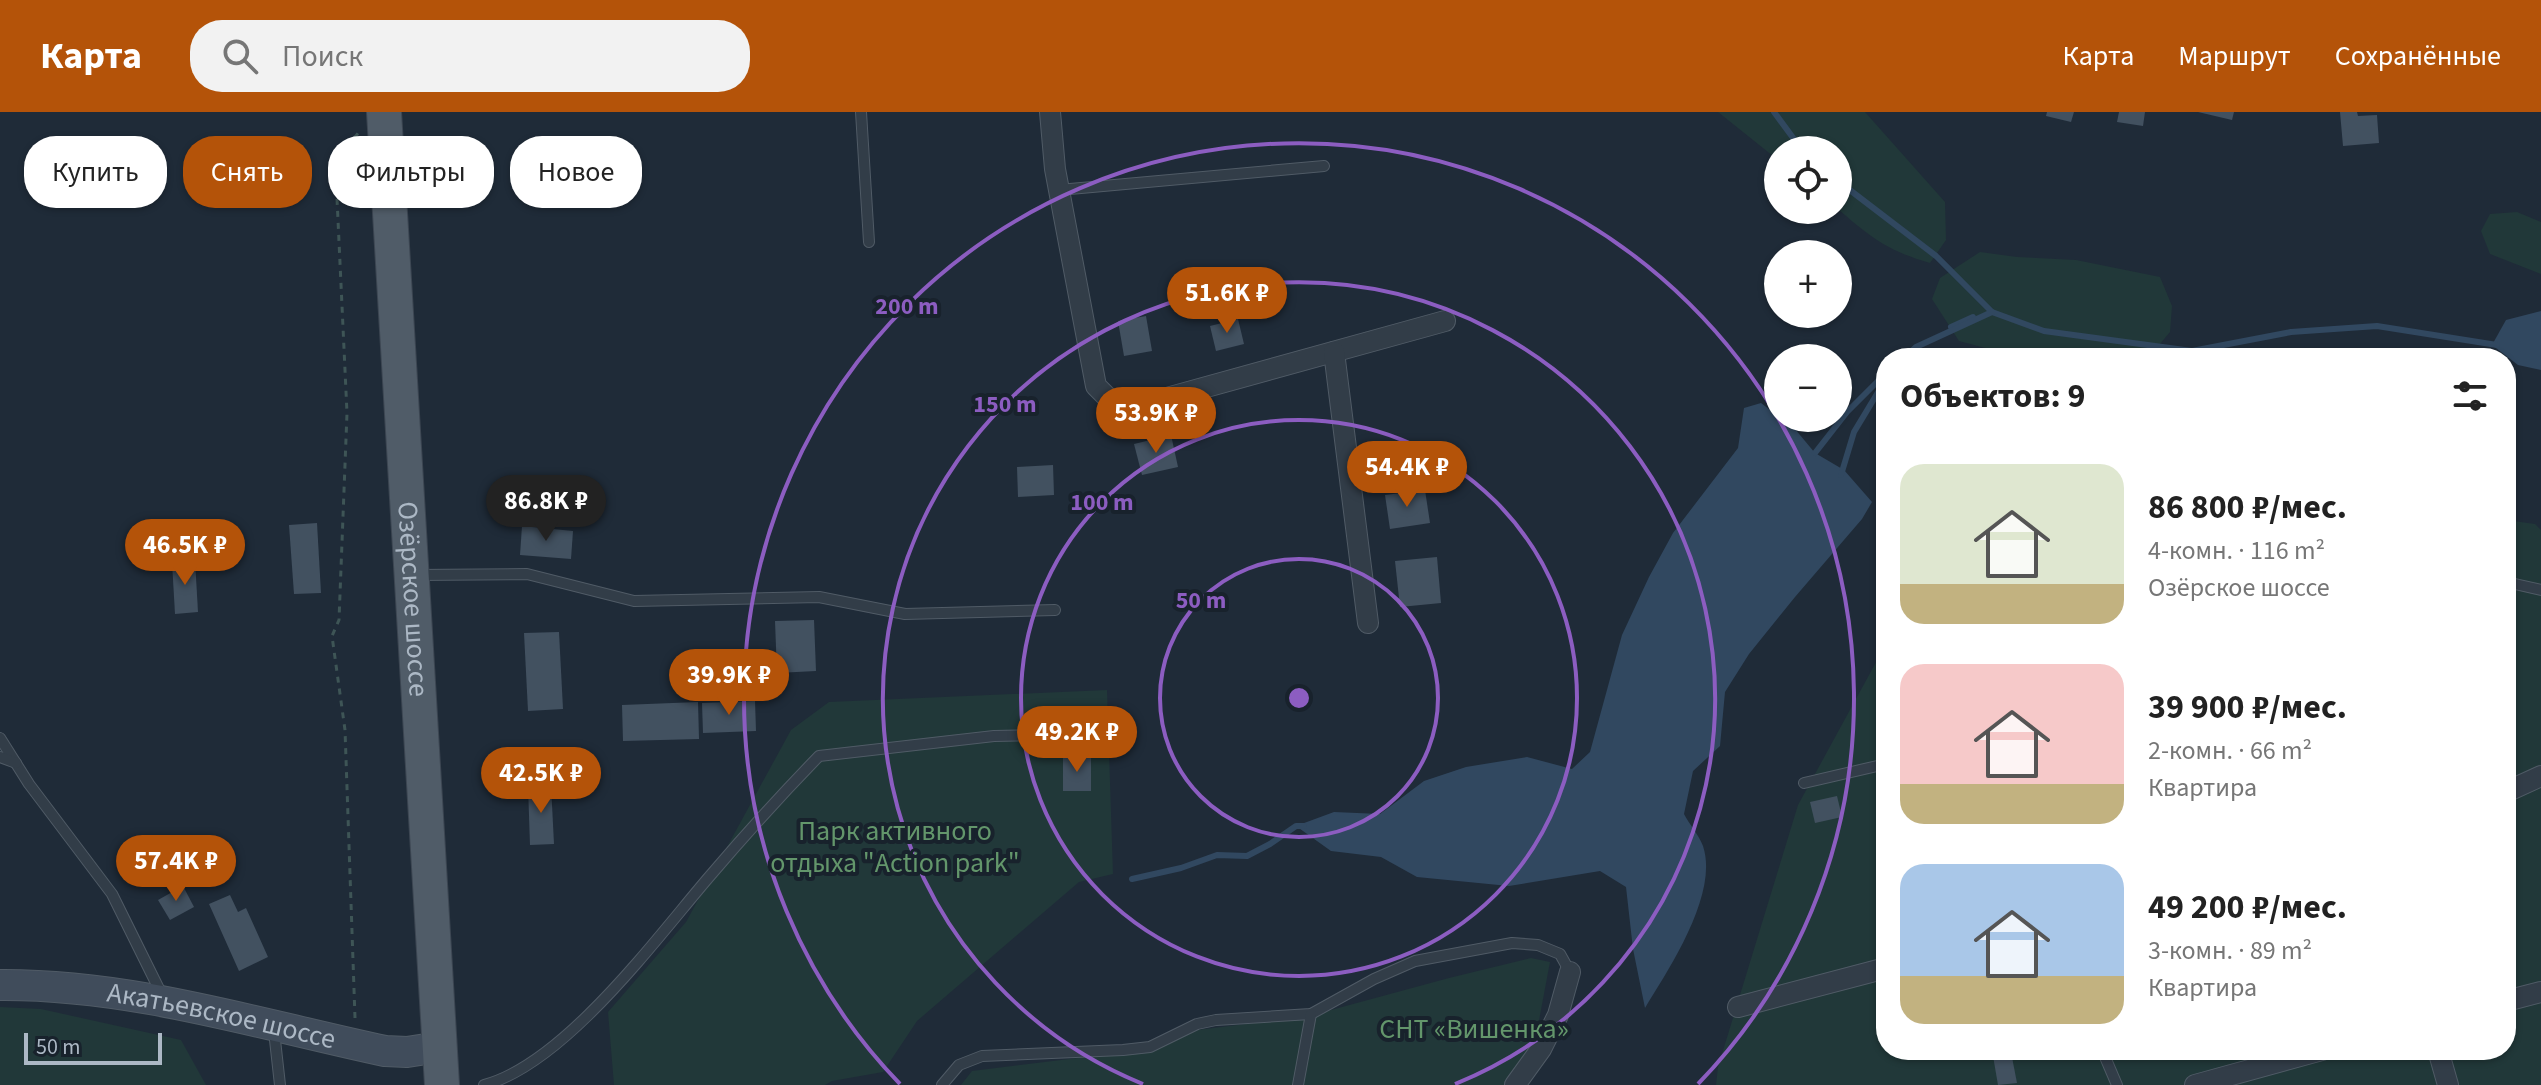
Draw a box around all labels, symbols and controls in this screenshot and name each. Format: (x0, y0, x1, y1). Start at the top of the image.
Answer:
search box (190, 20, 750, 92)
text: Карта (40, 29, 142, 83)
icon: search (218, 34, 262, 78)
text: Поиск (282, 35, 363, 78)
text: Карта (2063, 36, 2134, 76)
text: Маршрут (2178, 36, 2291, 76)
text: Сохранённые (2335, 36, 2501, 76)
chip: Купить (24, 136, 167, 208)
chip: Снять (183, 136, 312, 208)
chip: Фильтры (328, 136, 494, 208)
chip: Новое (510, 136, 642, 208)
map controls (1764, 136, 1852, 432)
button: locate (1764, 136, 1852, 224)
button: + (1764, 240, 1852, 328)
pin: 51.6K ₽ (1153, 267, 1301, 335)
text: 51.6K ₽ (1185, 274, 1269, 311)
text: 200 m (875, 289, 939, 324)
button: − (1764, 344, 1852, 432)
text: Объектов: 9 (1900, 372, 2085, 421)
icon: filters (2448, 374, 2492, 418)
text: 150 m (973, 387, 1037, 422)
pin: 53.9K ₽ (1082, 387, 1230, 455)
text: 53.9K ₽ (1114, 394, 1198, 431)
pin: 54.4K ₽ (1333, 441, 1481, 509)
text: 54.4K ₽ (1365, 448, 1449, 485)
pin: 86.8K ₽ (472, 475, 620, 543)
text: 86.8K ₽ (504, 482, 588, 519)
text: 86 800 ₽/мес. (2148, 483, 2347, 532)
text: 100 m (1070, 485, 1134, 520)
icon: home (1964, 496, 2060, 592)
street label: Озёрское шоссе (387, 500, 439, 698)
pin: 46.5K ₽ (111, 519, 259, 587)
text: 46.5K ₽ (143, 526, 227, 563)
text: 4-комн. · 116 m² (2148, 532, 2325, 569)
text: Озёрское шоссе (2148, 569, 2330, 606)
text: 50 m (1176, 583, 1226, 618)
pin: 39.9K ₽ (655, 649, 803, 717)
text: 39.9K ₽ (687, 656, 771, 693)
text: 39 900 ₽/мес. (2148, 683, 2347, 732)
centre of rings (1285, 684, 1313, 712)
icon: home (1964, 696, 2060, 792)
pin: 49.2K ₽ (1003, 706, 1151, 774)
text: 49.2K ₽ (1035, 713, 1119, 750)
text: 2-комн. · 66 m² (2148, 732, 2312, 769)
pin: 42.5K ₽ (467, 747, 615, 815)
text: 42.5K ₽ (499, 754, 583, 791)
text: Квартира (2148, 769, 2257, 806)
park label: Парк активного отдыха "Action park" (770, 811, 1020, 883)
pin: 57.4K ₽ (102, 835, 250, 903)
text: 57.4K ₽ (134, 842, 218, 879)
text: 49 200 ₽/мес. (2148, 883, 2347, 932)
icon: home (1964, 896, 2060, 992)
text: 3-комн. · 89 m² (2148, 932, 2312, 969)
text: Квартира (2148, 969, 2257, 1006)
street label: Акатьевское шоссе (105, 973, 340, 1059)
park label: СНТ «Вишенка» (1379, 1009, 1569, 1049)
scale bar (24, 1029, 162, 1065)
text: 50 m (36, 1031, 81, 1063)

